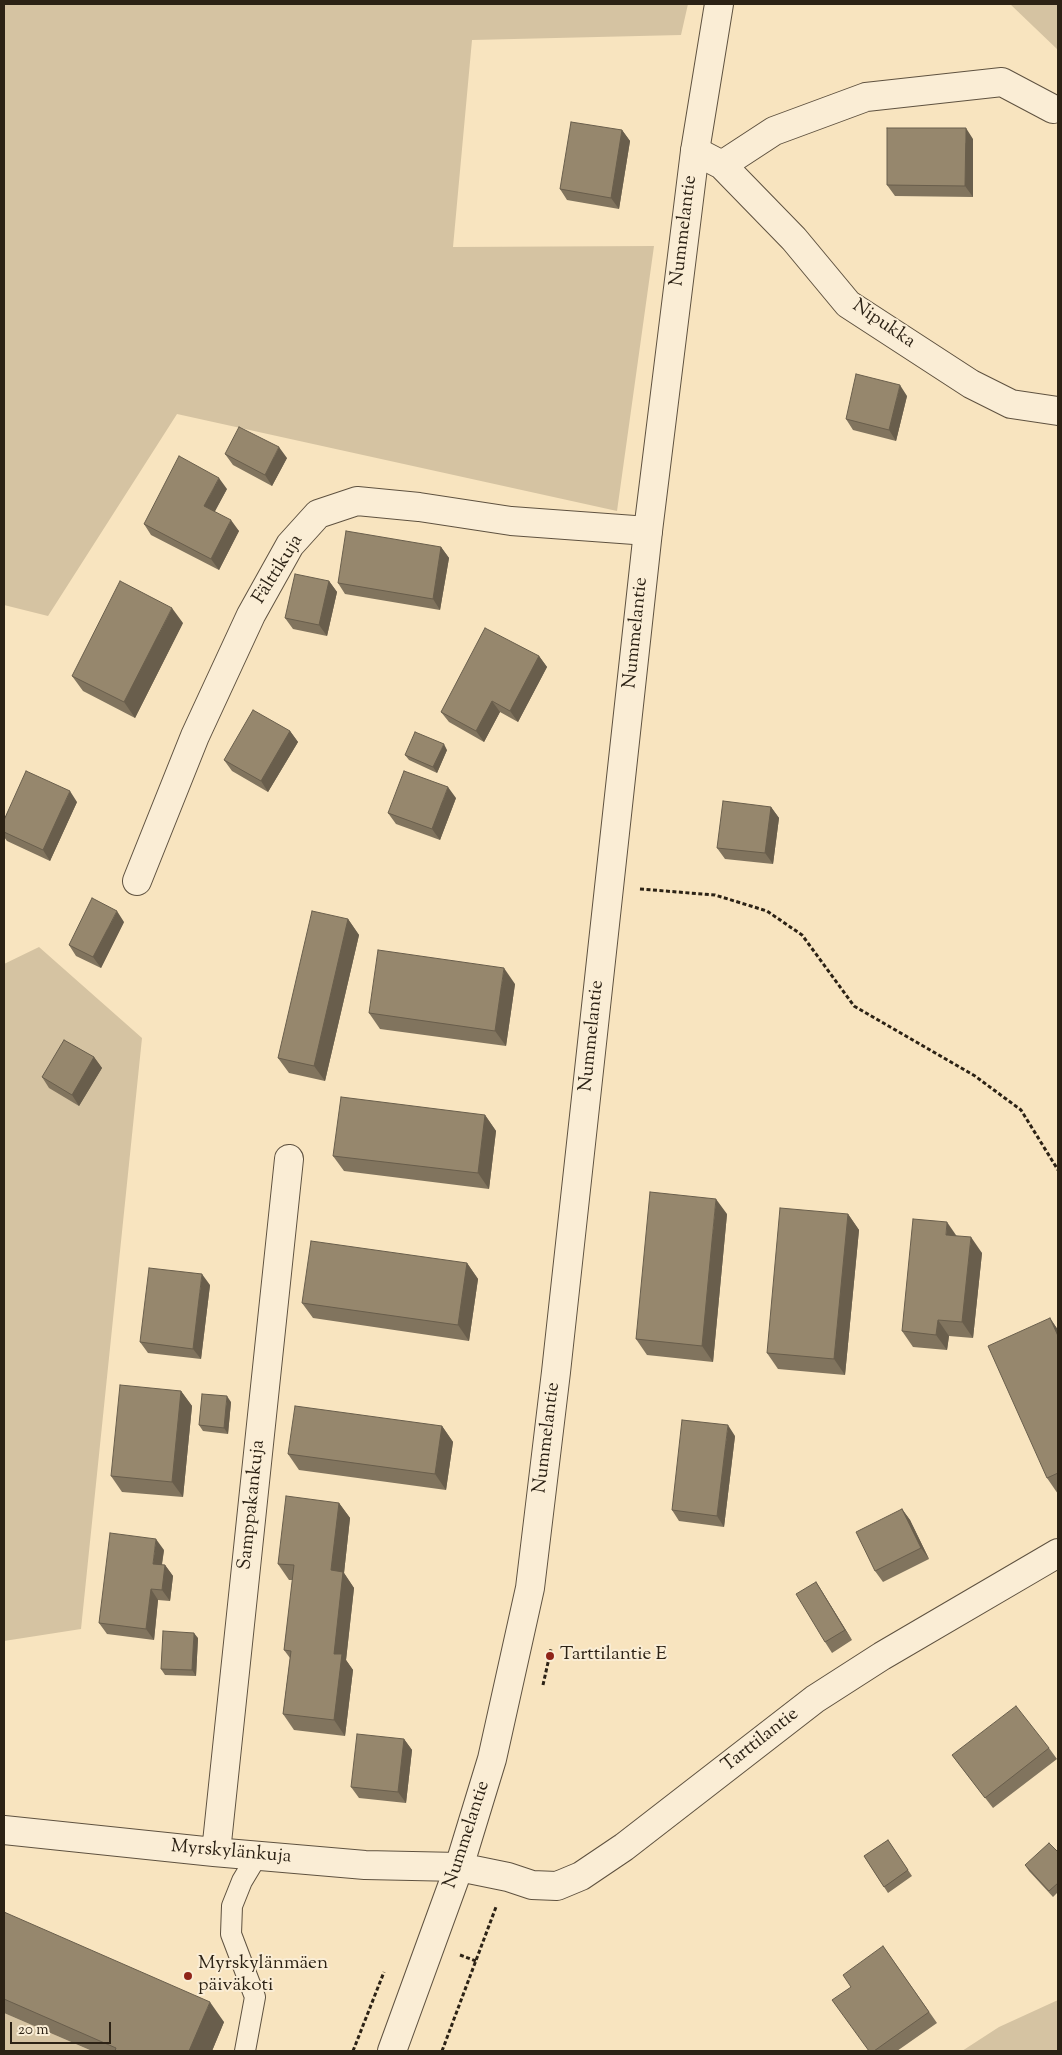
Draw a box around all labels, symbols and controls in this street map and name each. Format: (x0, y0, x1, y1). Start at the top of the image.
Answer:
street label: Nummelantie (667, 174, 703, 288)
street label: Nipukka (847, 296, 919, 354)
street label: Fälttikuja (249, 531, 309, 609)
street label: Nummelantie (620, 576, 654, 690)
street label: Nummelantie (576, 979, 610, 1093)
street label: Nummelantie (530, 1381, 566, 1495)
street label: Samppakankuja (235, 1439, 271, 1571)
place label: Tarttilantie E (560, 1645, 667, 1667)
marker: Tarttilantie E (544, 1650, 556, 1662)
street label: Tarttilantie (718, 1704, 804, 1778)
street label: Nummelantie (440, 1778, 496, 1892)
street label: Myrskylänkuja (170, 1836, 292, 1870)
place label: Myrskylänmäen päiväkoti (198, 1954, 328, 1998)
marker: Myrskylänmäen päiväkoti (182, 1970, 194, 1982)
scale bar (12, 2012, 114, 2044)
text: 20 m (18, 2020, 49, 2041)

